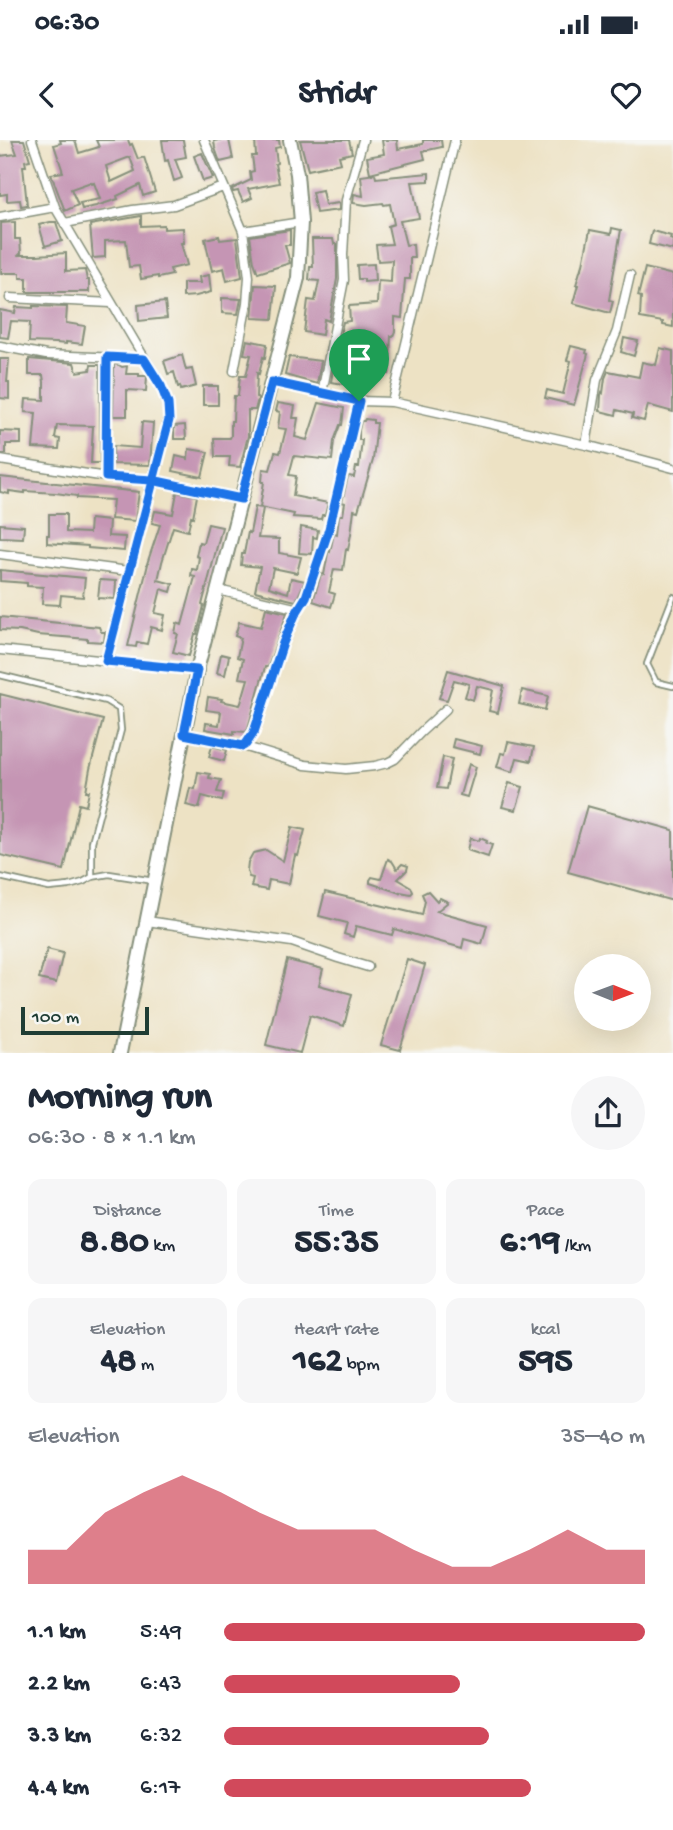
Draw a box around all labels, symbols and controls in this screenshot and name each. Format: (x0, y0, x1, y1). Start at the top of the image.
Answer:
text: 06:30 (35, 9, 99, 40)
icon: back (28, 76, 66, 114)
text: Stridr (298, 76, 375, 114)
icon: heart (607, 76, 645, 114)
pin (329, 329, 389, 401)
icon: arrive (340, 340, 378, 378)
north arrow (574, 954, 651, 1031)
map controls (574, 954, 651, 1031)
scale bar (21, 1004, 149, 1036)
text: 100 m (32, 1007, 79, 1030)
button: share (571, 1076, 645, 1150)
text: Morning run (28, 1077, 212, 1121)
text: 06:30 · 8 × 1.1 km (28, 1125, 195, 1152)
text: Distance (94, 1200, 161, 1223)
text: Time (319, 1200, 354, 1223)
text: Pace (527, 1200, 564, 1223)
text: 8.80 (80, 1223, 149, 1264)
text: 55:35 (294, 1223, 379, 1264)
text: 6:19 (500, 1223, 560, 1264)
text: km (149, 1235, 175, 1258)
text: /km (560, 1235, 591, 1258)
text: Elevation (90, 1319, 165, 1342)
text: Heart rate (294, 1319, 379, 1342)
text: kcal (531, 1319, 560, 1342)
text: 48 (101, 1342, 136, 1383)
text: 162 (293, 1342, 342, 1383)
text: 595 (518, 1342, 573, 1383)
text: m (136, 1354, 154, 1377)
text: bpm (342, 1354, 380, 1377)
text: Elevation (28, 1424, 119, 1451)
text: 35–40 m (561, 1424, 645, 1451)
text: 1.1 km (28, 1619, 86, 1646)
text: 5:49 (140, 1619, 182, 1646)
text: 2.2 km (28, 1671, 90, 1698)
text: 6:43 (140, 1671, 182, 1698)
text: 3.3 km (28, 1723, 91, 1750)
text: 6:32 (140, 1723, 182, 1750)
text: 4.4 km (28, 1775, 89, 1802)
text: 6:17 (140, 1775, 180, 1802)

